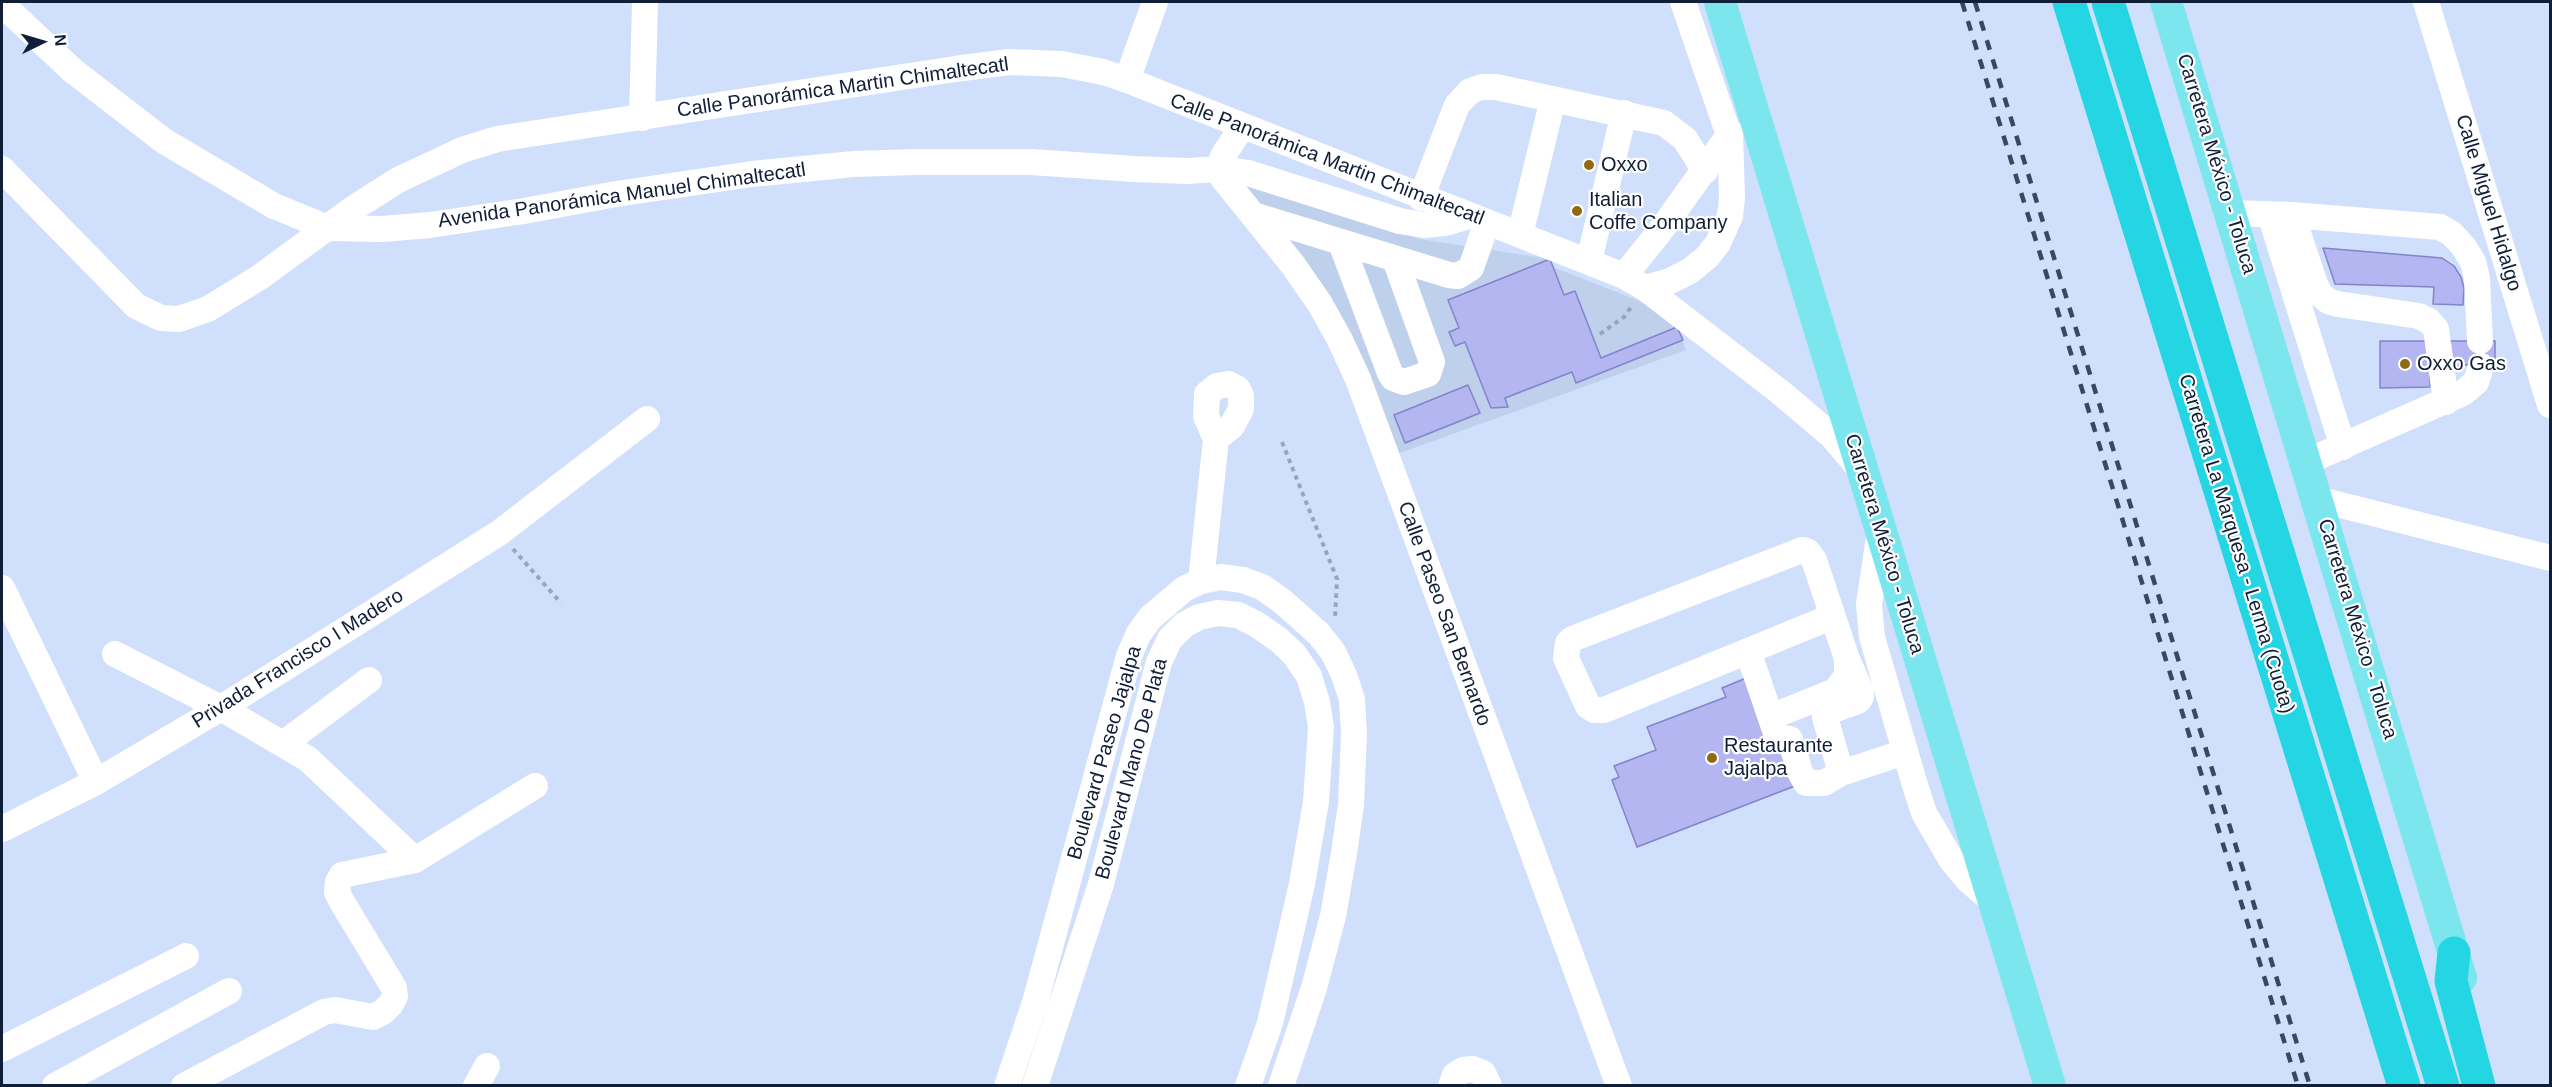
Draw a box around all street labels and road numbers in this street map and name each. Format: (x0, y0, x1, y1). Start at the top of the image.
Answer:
street label: Carretera México - Toluca (2171, 51, 2261, 277)
street label: Calle Panorámica Martin Chimaltecatl (676, 53, 1010, 123)
street label: Calle Panorámica Martin Chimaltecatl (1167, 89, 1487, 231)
street label: Calle Miguel Hidalgo (2450, 112, 2526, 294)
street label: Avenida Panorámica Manuel Chimaltecatl (437, 158, 807, 234)
street label: Carretera La Marquesa - Lerma (Cuota) (2173, 371, 2299, 717)
street label: Carretera México - Toluca (1839, 431, 1929, 657)
street label: Calle Paseo San Bernardo (1392, 499, 1496, 729)
street label: Carretera México - Toluca (2312, 516, 2402, 742)
street label: Privada Francisco I Madero (188, 584, 408, 734)
street label: Boulevard Paseo Jajalpa (1063, 643, 1147, 863)
street label: Boulevard Mano De Plata (1091, 656, 1173, 882)

